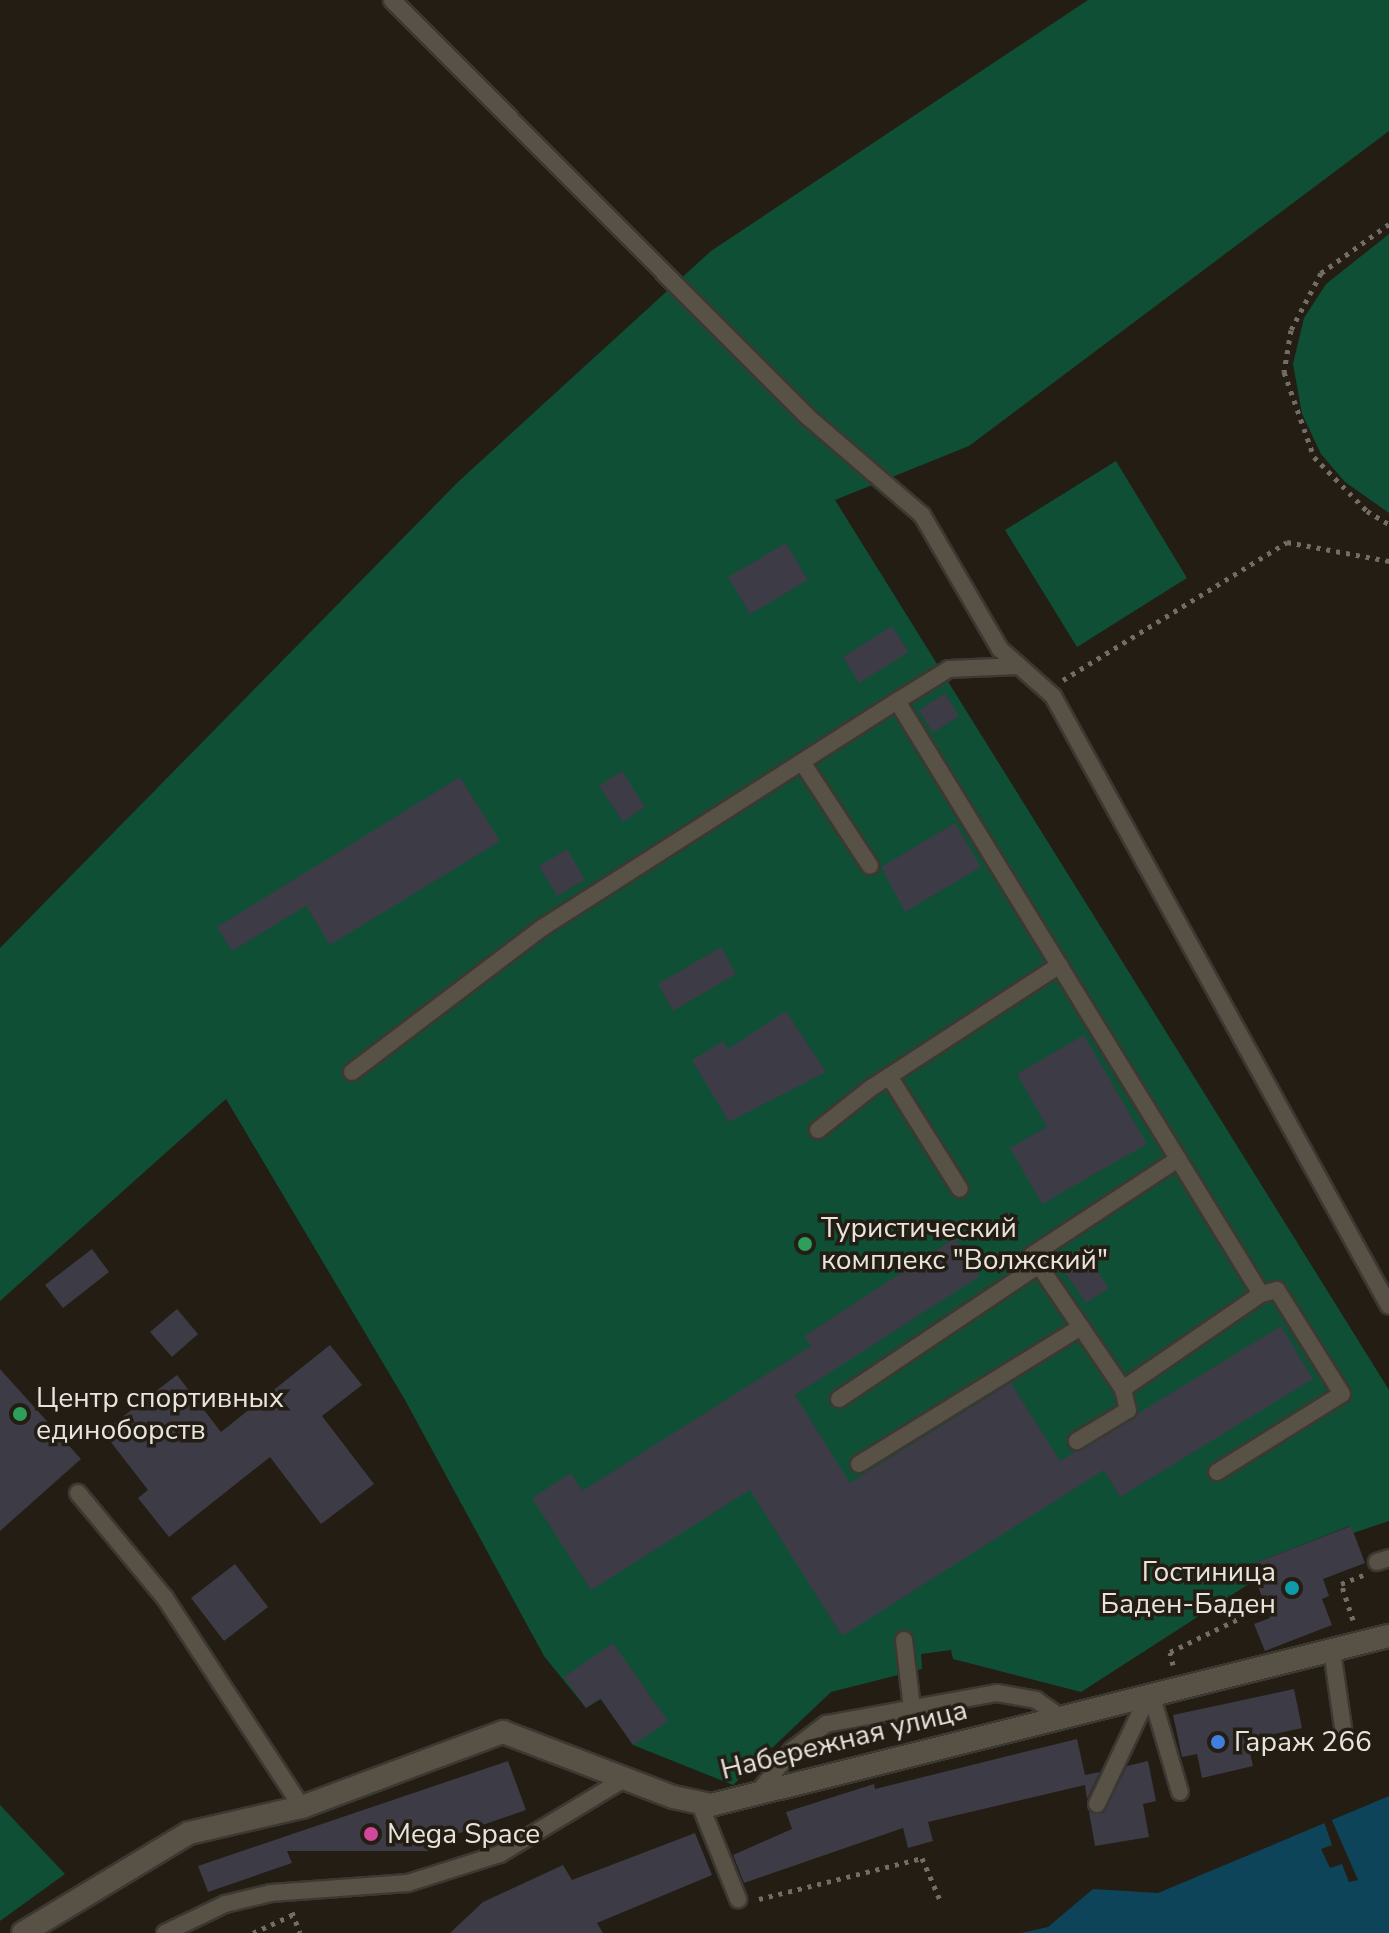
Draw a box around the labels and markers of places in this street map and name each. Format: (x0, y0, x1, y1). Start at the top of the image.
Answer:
place label: Туристический комплекс "Волжский" (821, 1211, 1108, 1277)
marker: Туристический комплекс "Волжский" (796, 1235, 814, 1253)
place label: Центр спортивных единоборств (36, 1381, 284, 1447)
marker: Центр спортивных единоборств (11, 1405, 29, 1423)
place label: Гостиница Баден-Баден (1101, 1555, 1276, 1621)
marker: Гостиница Баден-Баден (1283, 1579, 1301, 1597)
place label: Гараж 266 (1234, 1725, 1372, 1759)
marker: Гараж 266 (1209, 1733, 1227, 1751)
place label: Mega Space (387, 1817, 540, 1851)
marker: Mega Space (362, 1825, 380, 1843)

